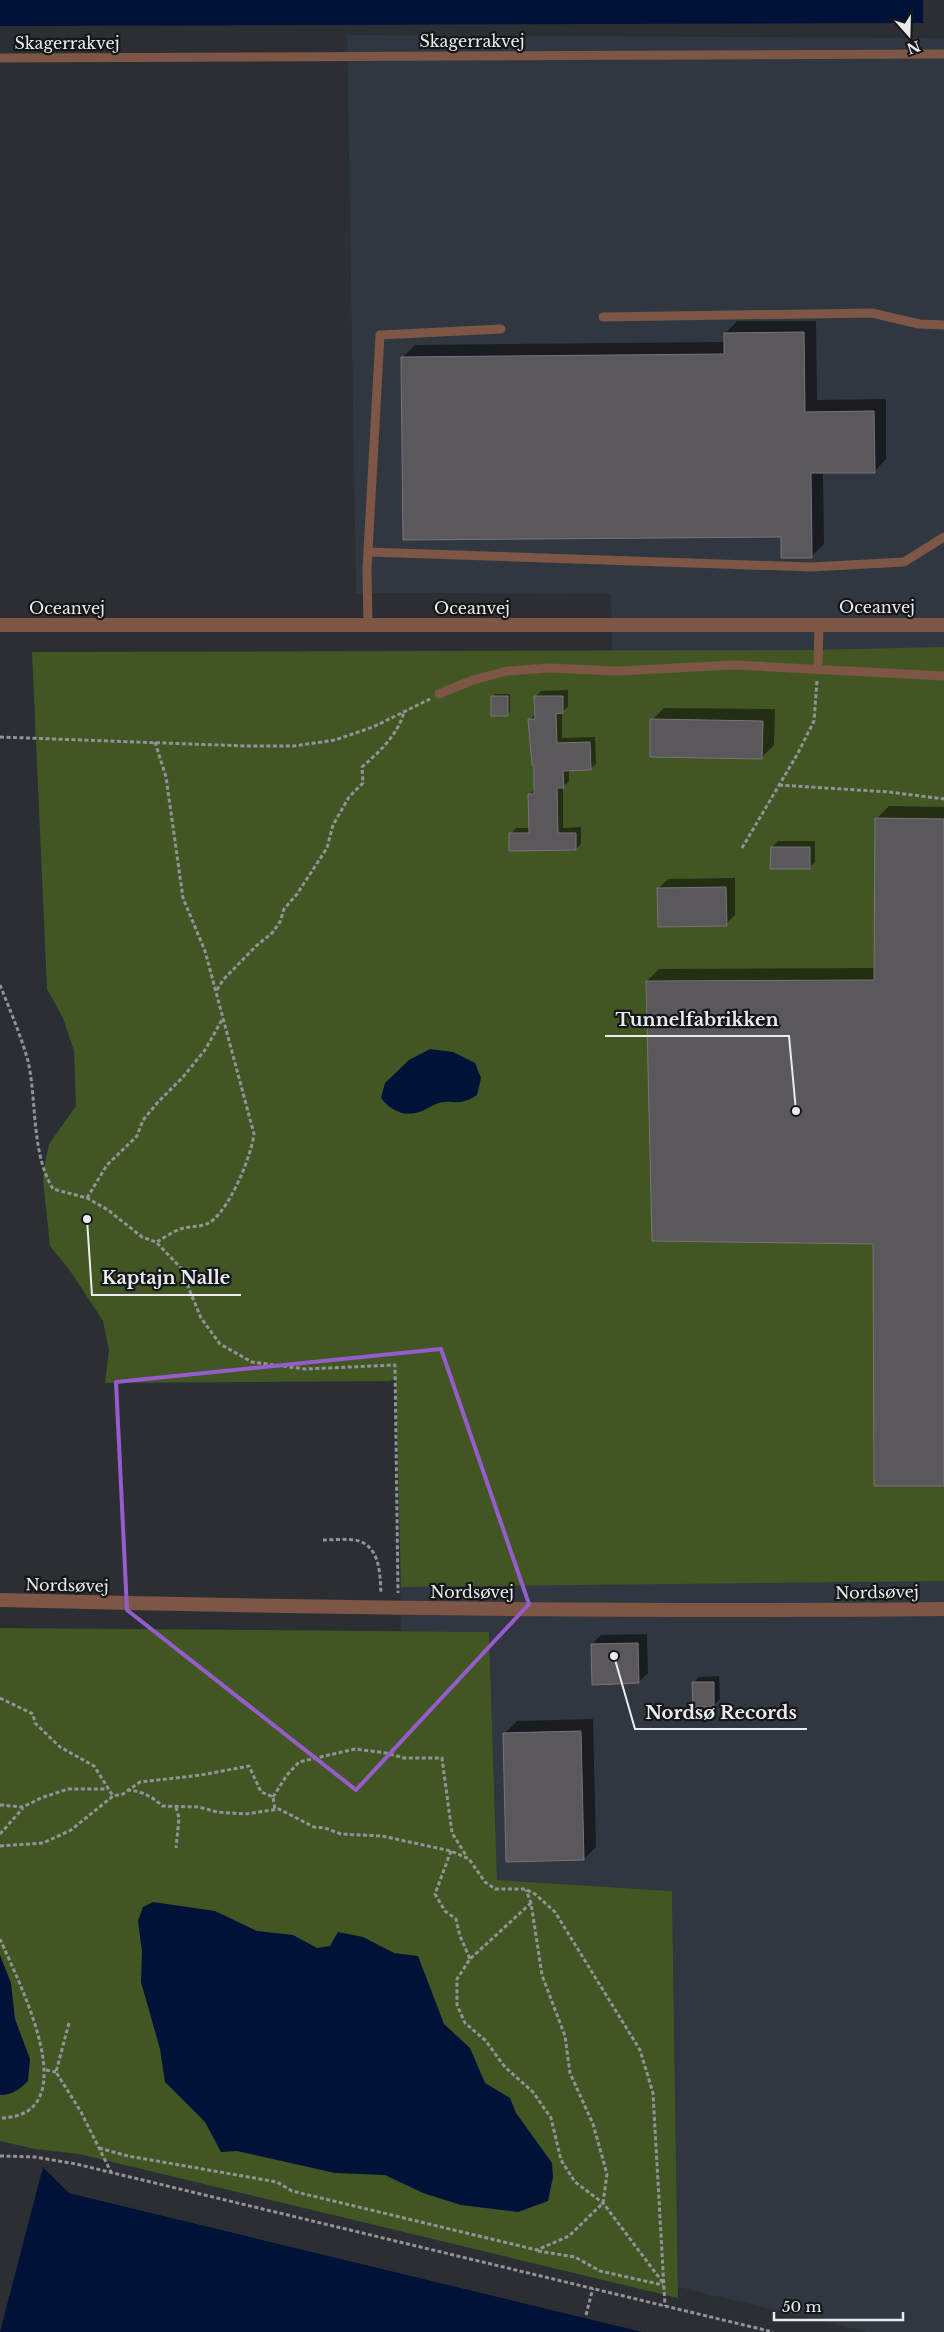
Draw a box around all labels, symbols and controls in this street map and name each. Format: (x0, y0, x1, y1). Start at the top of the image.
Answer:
north arrow (884, 10, 934, 60)
street label: Skagerrakvej (419, 31, 525, 51)
street label: Skagerrakvej (14, 33, 120, 53)
text: N (904, 37, 923, 58)
street label: Oceanvej (839, 597, 915, 617)
street label: Oceanvej (29, 598, 105, 618)
street label: Oceanvej (434, 598, 510, 618)
callout: Tunnelfabrikken (605, 1003, 789, 1036)
text: Tunnelfabrikken (615, 1009, 779, 1031)
callout: Kaptajn Nalle (92, 1262, 241, 1295)
text: Kaptajn Nalle (102, 1267, 230, 1289)
street label: Nordsøvej (25, 1574, 109, 1596)
street label: Nordsøvej (835, 1581, 919, 1603)
street label: Nordsøvej (430, 1582, 514, 1602)
callout: Nordsø Records (635, 1696, 807, 1729)
text: Nordsø Records (645, 1702, 797, 1724)
scale bar (774, 2290, 903, 2322)
text: 50 m (782, 2297, 822, 2316)

